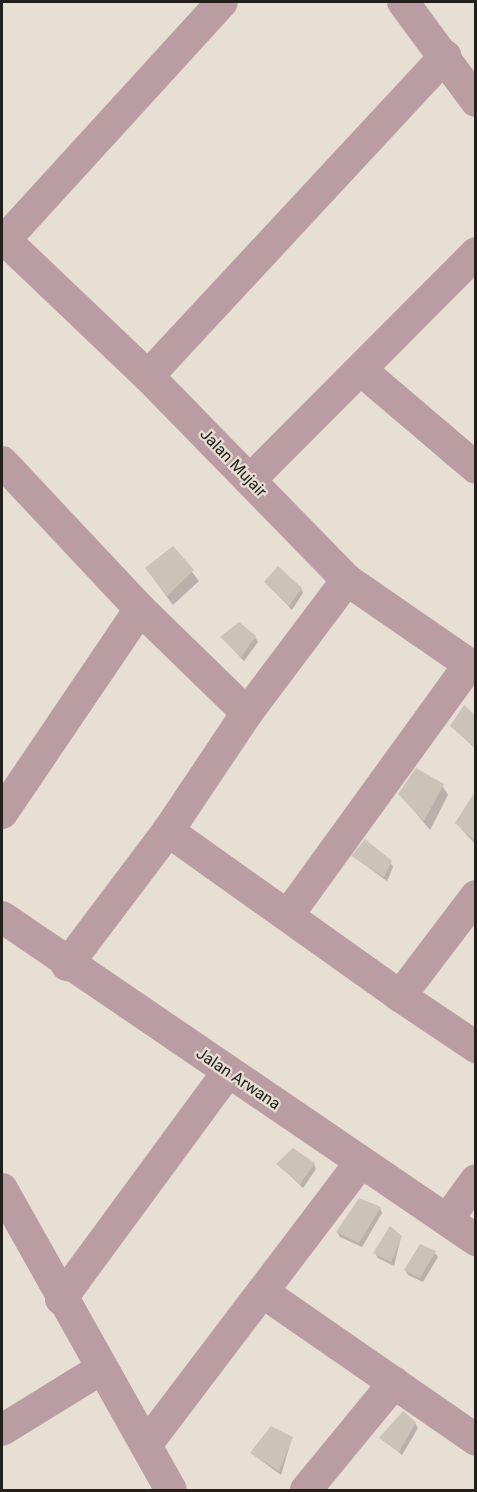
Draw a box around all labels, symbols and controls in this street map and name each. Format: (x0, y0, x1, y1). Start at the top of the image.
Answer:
street label: Jalan Mujair (196, 425, 270, 501)
street label: Jalan Arwana (192, 1044, 284, 1114)

